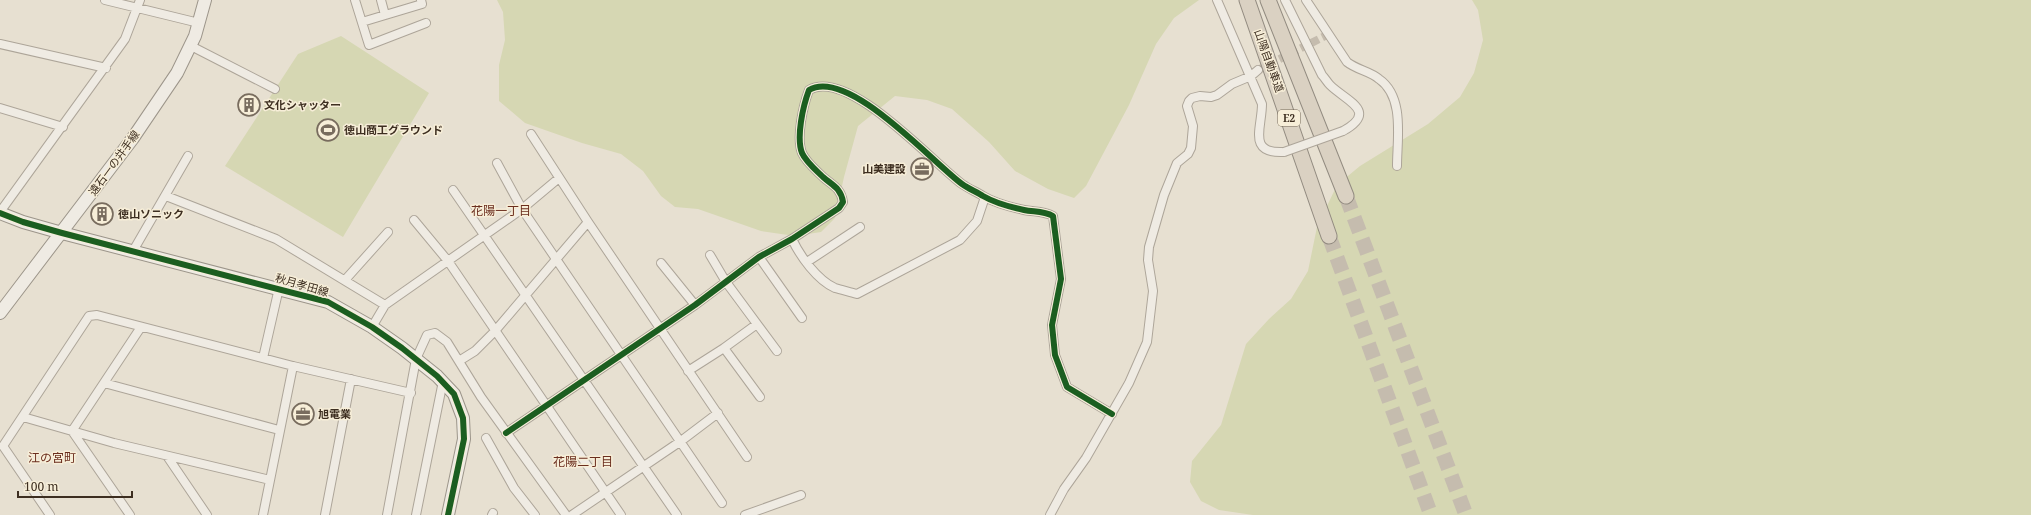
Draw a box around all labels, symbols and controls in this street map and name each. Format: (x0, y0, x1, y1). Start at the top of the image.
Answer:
street label: 山陽自動車道 (1251, 27, 1288, 94)
building icon: 文化シャッター (236, 92, 262, 118)
place label: 文化シャッター (264, 97, 341, 112)
road number: E2 (1278, 110, 1300, 126)
sports icon: 徳山商工グラウンド (315, 117, 341, 143)
place label: 徳山商工グラウンド (344, 122, 443, 137)
street label: 遠石一の井手線 (85, 127, 142, 198)
office icon: 山美建設 (909, 156, 935, 182)
place label: 山美建設 (862, 161, 906, 176)
building icon: 徳山ソニック (89, 201, 115, 227)
district label: 花陽一丁目 (471, 202, 531, 219)
place label: 徳山ソニック (118, 206, 184, 221)
street label: 秋月孝田線 (274, 270, 331, 299)
office icon: 旭電業 (290, 401, 316, 427)
place label: 旭電業 (318, 406, 351, 421)
district label: 江の宮町 (28, 449, 76, 466)
district label: 花陽二丁目 (553, 453, 613, 470)
scale bar (18, 473, 132, 499)
text: 100 m (24, 478, 59, 495)

